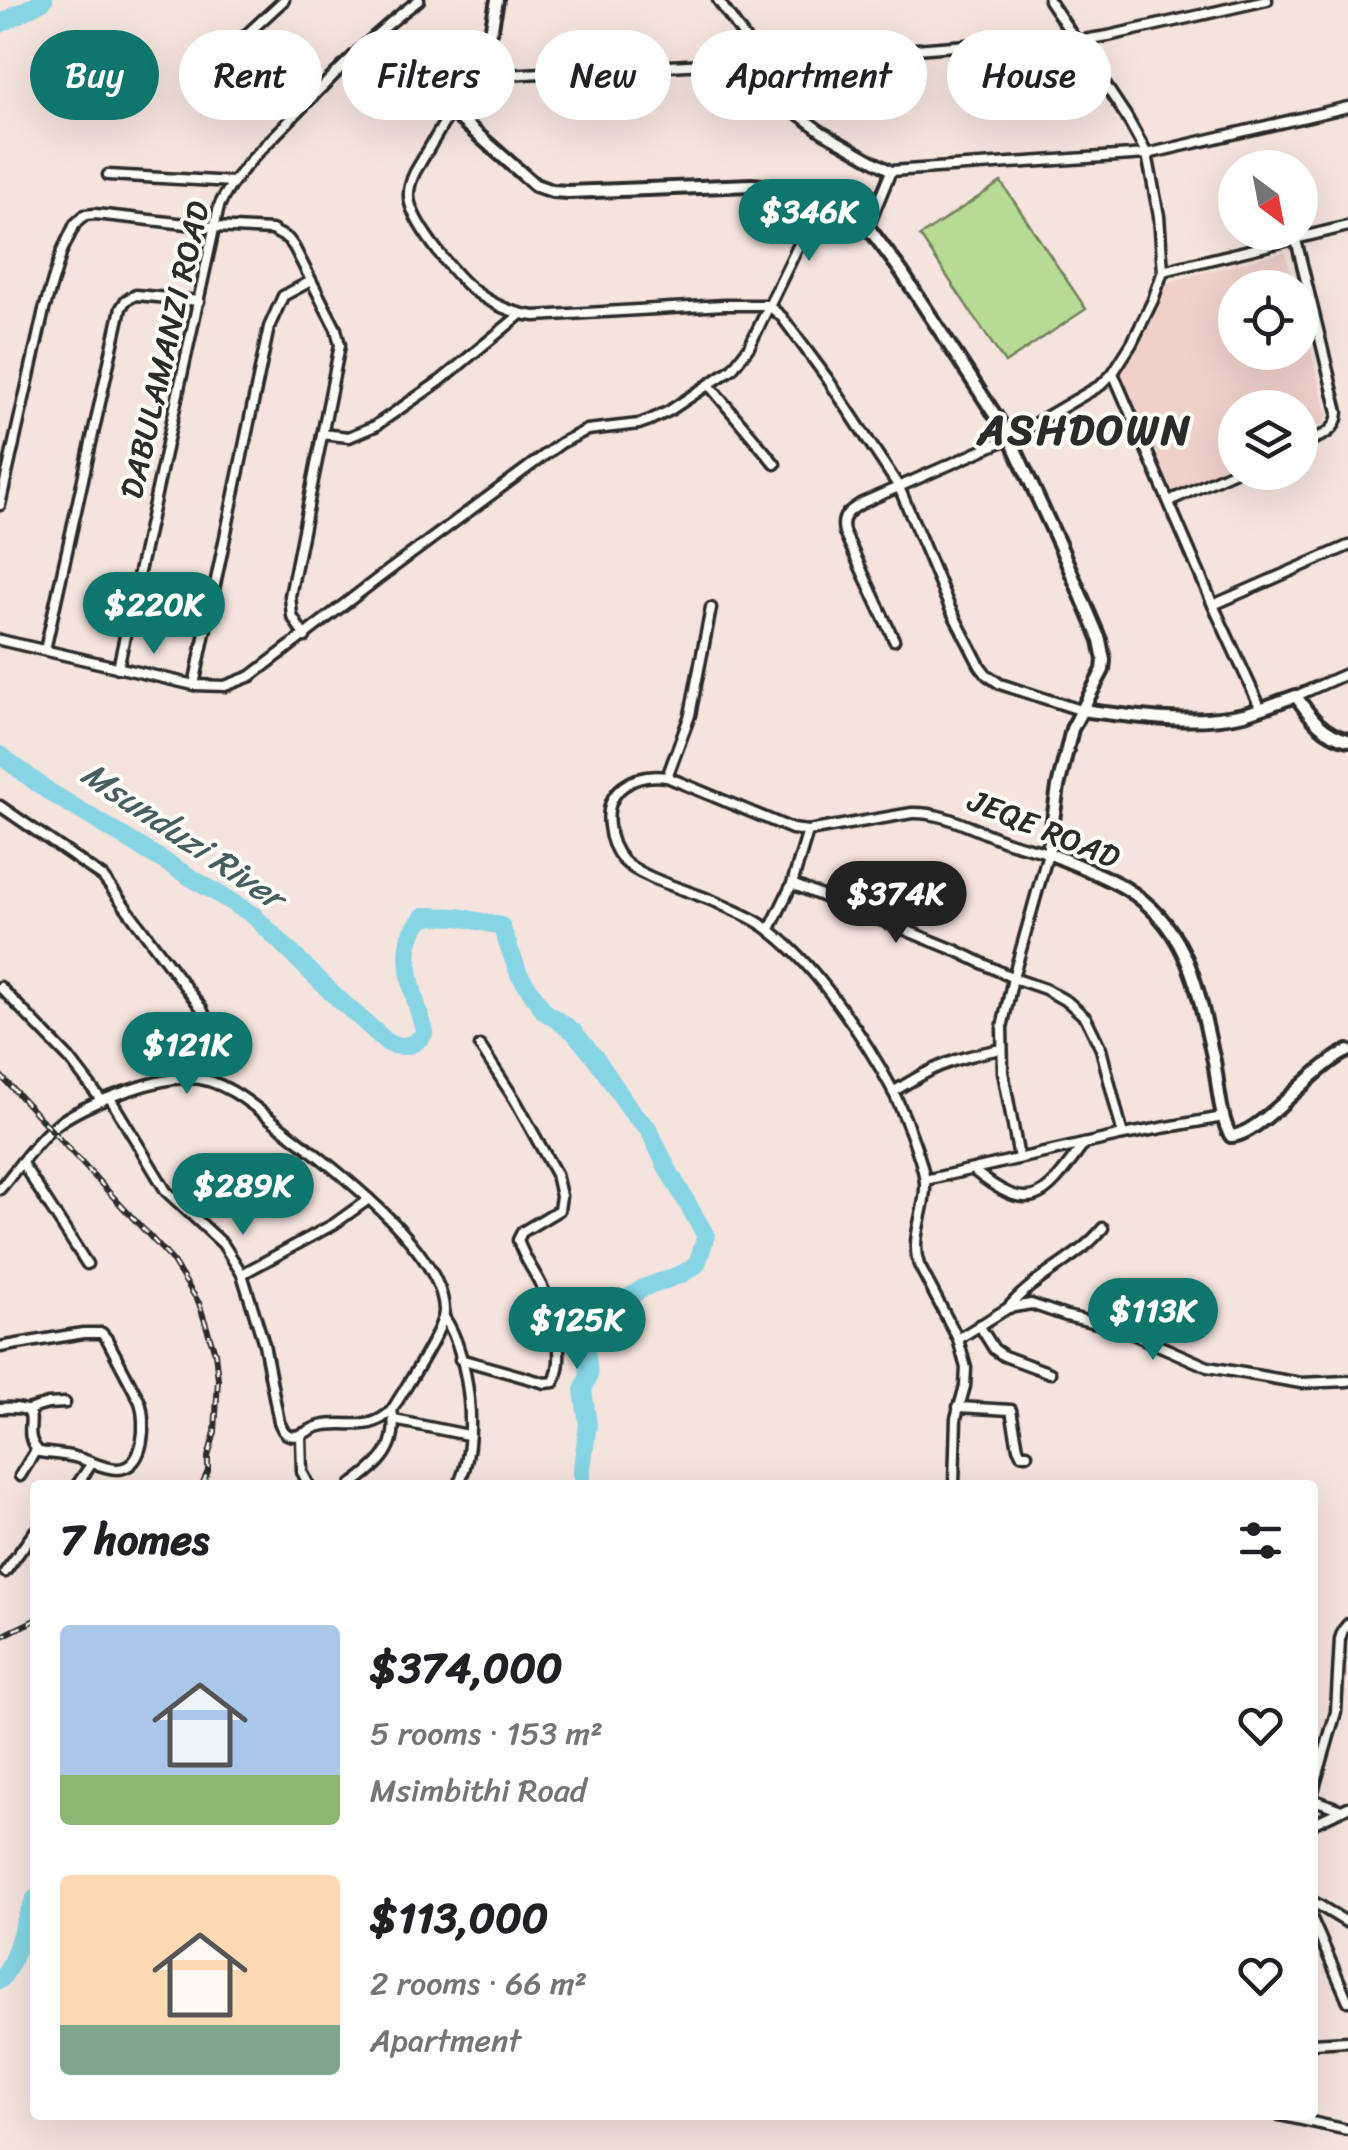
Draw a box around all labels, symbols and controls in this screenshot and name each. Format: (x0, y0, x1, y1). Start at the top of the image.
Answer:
chip: Buy (30, 30, 159, 120)
chip: Rent (179, 30, 322, 120)
chip: Filters (342, 30, 515, 120)
chip: New (535, 30, 671, 120)
chip: Apartment (691, 30, 927, 120)
chip: House (947, 30, 1111, 120)
north arrow (1218, 150, 1318, 250)
map controls (1218, 150, 1318, 490)
pin: $346K (739, 179, 879, 264)
text: $346K (761, 183, 857, 240)
street label: DABULAMANZI ROAD (103, 196, 227, 504)
button: locate (1218, 270, 1318, 370)
button: layers (1218, 390, 1318, 490)
district label: ASHDOWN (976, 393, 1192, 467)
pin: $220K (84, 572, 224, 657)
text: $220K (105, 576, 203, 633)
water label: Msunduzi River (68, 744, 302, 929)
street label: JEQE ROAD (958, 772, 1129, 886)
pin: $374K (826, 861, 966, 946)
text: $374K (848, 865, 944, 922)
pin: $121K (117, 1012, 257, 1097)
text: $121K (144, 1016, 230, 1073)
pin: $289K (173, 1153, 313, 1238)
text: $289K (194, 1157, 292, 1214)
pin: $113K (1083, 1278, 1223, 1363)
text: $113K (1110, 1282, 1196, 1339)
pin: $125K (507, 1287, 647, 1372)
text: $125K (531, 1291, 623, 1348)
text: 7 homes (60, 1503, 209, 1577)
icon: filters (1233, 1513, 1288, 1568)
text: $374,000 (370, 1631, 563, 1705)
icon: home (140, 1665, 260, 1785)
icon: heart (1233, 1698, 1288, 1753)
text: 5 rooms · 153 m² (370, 1705, 603, 1762)
text: Msimbithi Road (370, 1762, 587, 1819)
text: $113,000 (370, 1881, 548, 1955)
icon: home (140, 1915, 260, 2035)
icon: heart (1233, 1948, 1288, 2003)
text: 2 rooms · 66 m² (370, 1955, 587, 2012)
text: Apartment (370, 2012, 521, 2069)

